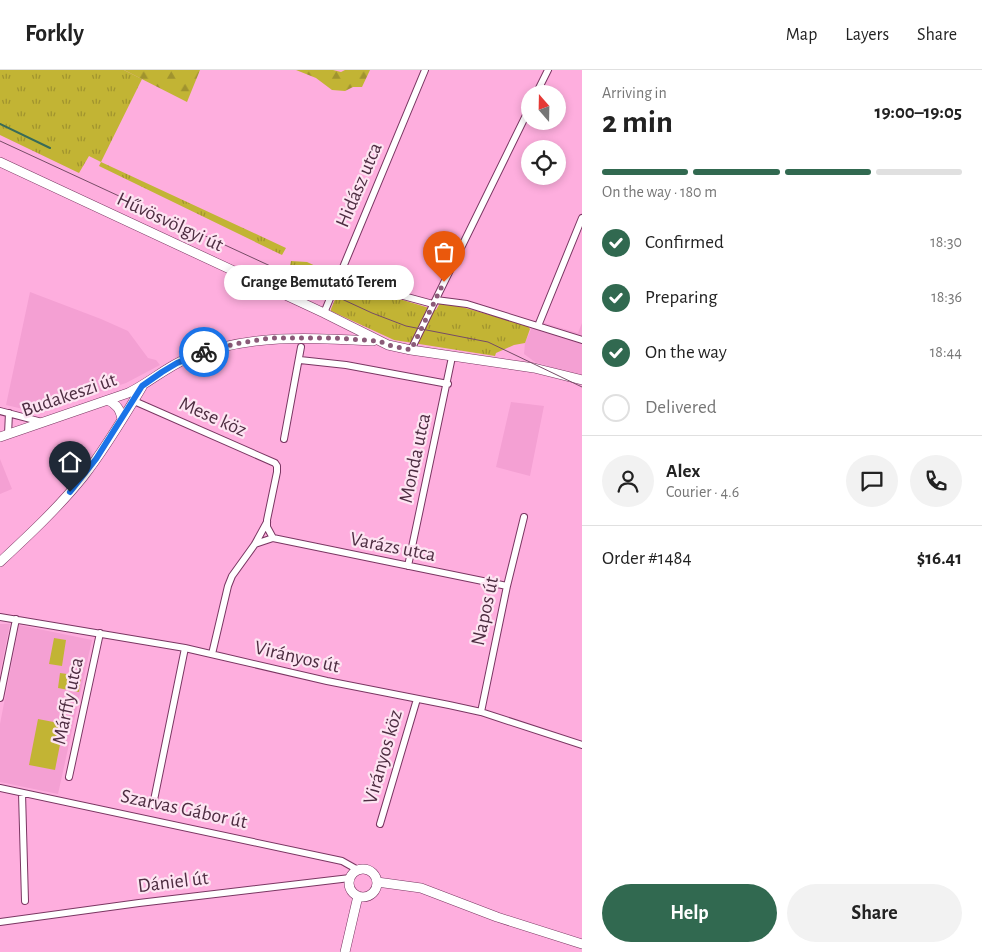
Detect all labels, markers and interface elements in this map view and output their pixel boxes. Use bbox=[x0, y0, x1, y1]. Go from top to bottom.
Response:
text: Forkly bbox=[25, 22, 84, 46]
text: Map bbox=[786, 26, 817, 44]
text: Layers bbox=[845, 26, 889, 44]
text: Share bbox=[917, 26, 957, 44]
north arrow bbox=[521, 85, 566, 130]
map controls bbox=[521, 85, 566, 185]
text: Arriving in bbox=[602, 85, 667, 101]
text: 19:00–19:05 bbox=[875, 103, 962, 122]
text: 2 min bbox=[602, 106, 673, 138]
street label: Hidász utca bbox=[332, 140, 386, 230]
button: locate bbox=[521, 140, 566, 185]
text: On the way · 180 m bbox=[602, 184, 717, 200]
street label: Hűvösvölgyi út bbox=[114, 189, 227, 256]
icon: check bbox=[602, 229, 630, 257]
pin bbox=[423, 231, 465, 282]
text: Confirmed bbox=[645, 233, 724, 252]
text: 18:30 bbox=[930, 234, 962, 250]
icon: bag bbox=[430, 238, 458, 266]
callout: Grange Bemutató Terem bbox=[224, 264, 414, 300]
text: Grange Bemutató Terem bbox=[241, 274, 397, 290]
icon: check bbox=[602, 284, 630, 312]
text: Preparing bbox=[645, 288, 718, 307]
text: 18:36 bbox=[931, 289, 962, 305]
courier bbox=[179, 327, 229, 377]
icon: bike bbox=[190, 338, 218, 366]
icon: check bbox=[602, 339, 630, 367]
text: On the way bbox=[645, 343, 727, 362]
text: 18:44 bbox=[930, 344, 962, 360]
street label: Budakeszi út bbox=[19, 369, 120, 421]
street label: Mese köz bbox=[176, 393, 250, 441]
text: Delivered bbox=[645, 398, 717, 417]
street label: Monda utca bbox=[396, 411, 434, 505]
pin bbox=[49, 441, 91, 492]
icon: home bbox=[56, 448, 84, 476]
button: person bbox=[602, 455, 654, 507]
button: chat bbox=[846, 455, 898, 507]
button: phone bbox=[910, 455, 962, 507]
text: Alex bbox=[666, 462, 700, 481]
text: Courier · 4.6 bbox=[666, 484, 739, 500]
street label: Varázs utca bbox=[349, 529, 437, 565]
text: Order #1484 bbox=[602, 549, 692, 568]
text: $16.41 bbox=[917, 549, 962, 568]
street label: Napos út bbox=[468, 574, 502, 647]
street label: Virányos út bbox=[252, 638, 342, 677]
street label: Márffy utca bbox=[49, 656, 87, 746]
street label: Virányos köz bbox=[360, 708, 406, 806]
street label: Szarvas Gábor út bbox=[119, 786, 250, 832]
street label: Dániel út bbox=[136, 868, 210, 896]
button: Help bbox=[602, 884, 777, 942]
button: Share bbox=[787, 884, 962, 942]

